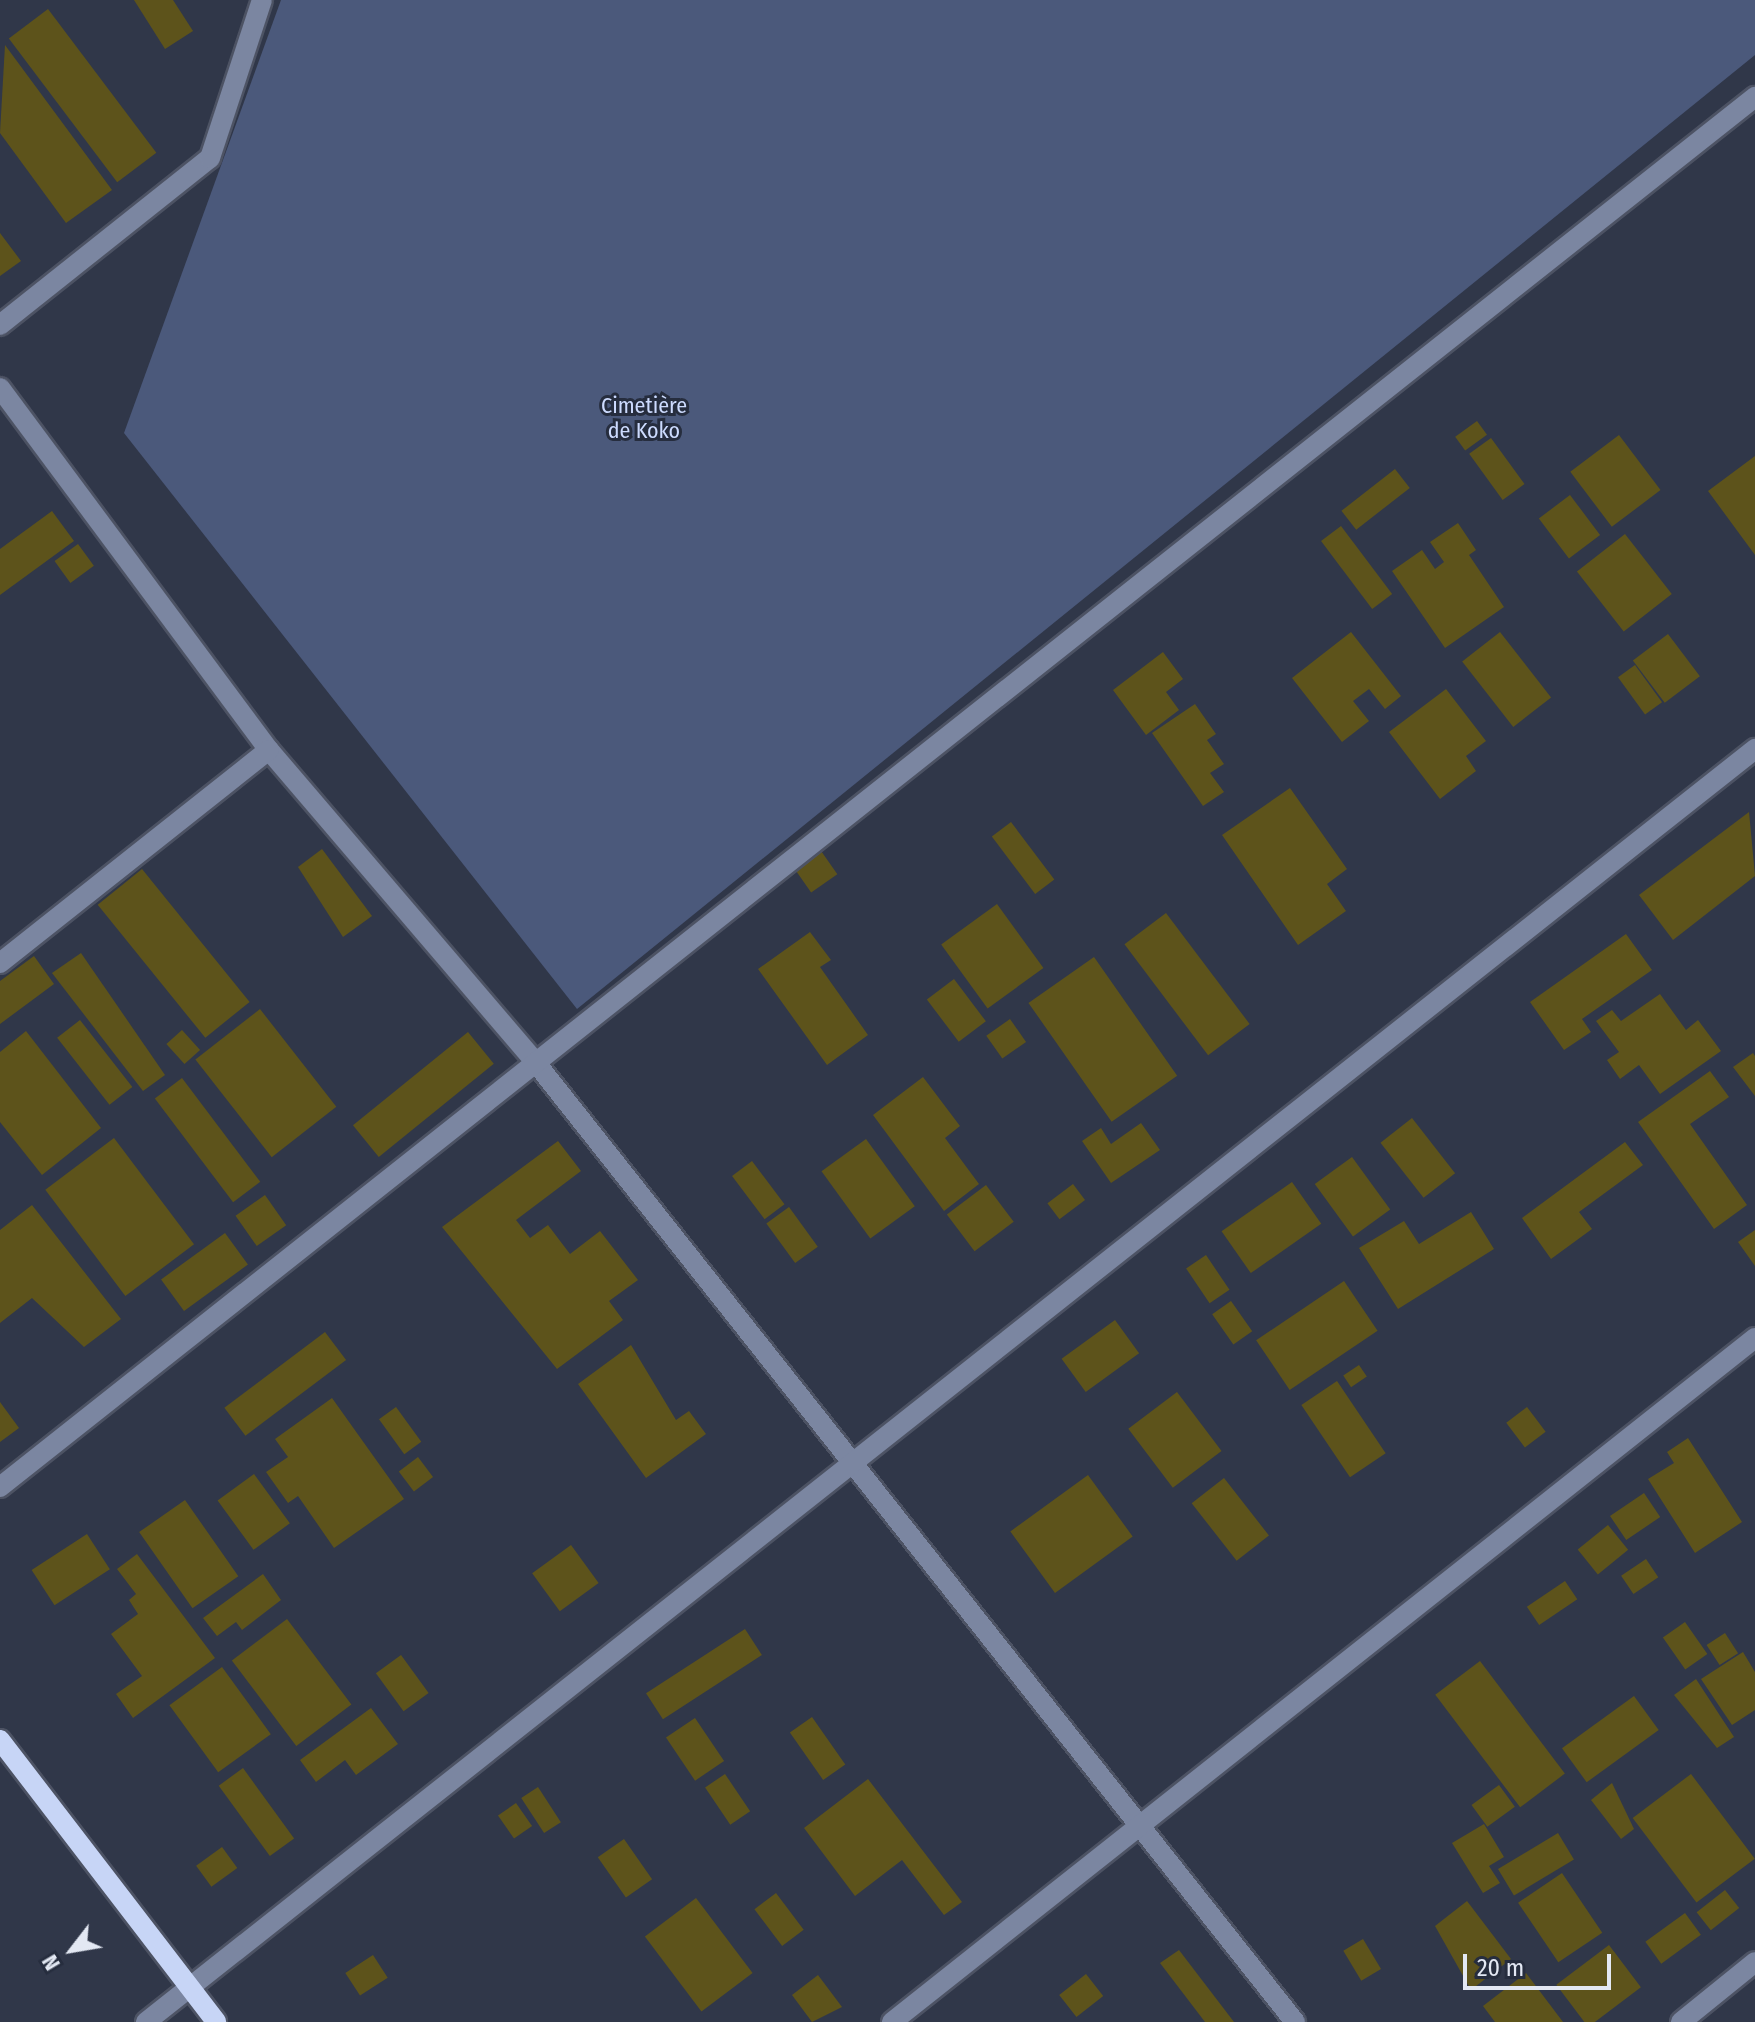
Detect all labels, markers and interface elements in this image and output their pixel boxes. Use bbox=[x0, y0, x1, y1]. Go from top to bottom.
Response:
park label: Cimetière de Koko bbox=[601, 392, 687, 444]
north arrow bbox=[32, 1910, 112, 1990]
scale bar bbox=[1467, 1938, 1615, 1988]
text: N bbox=[36, 1950, 66, 1975]
text: 20 m bbox=[1477, 1954, 1524, 1982]

